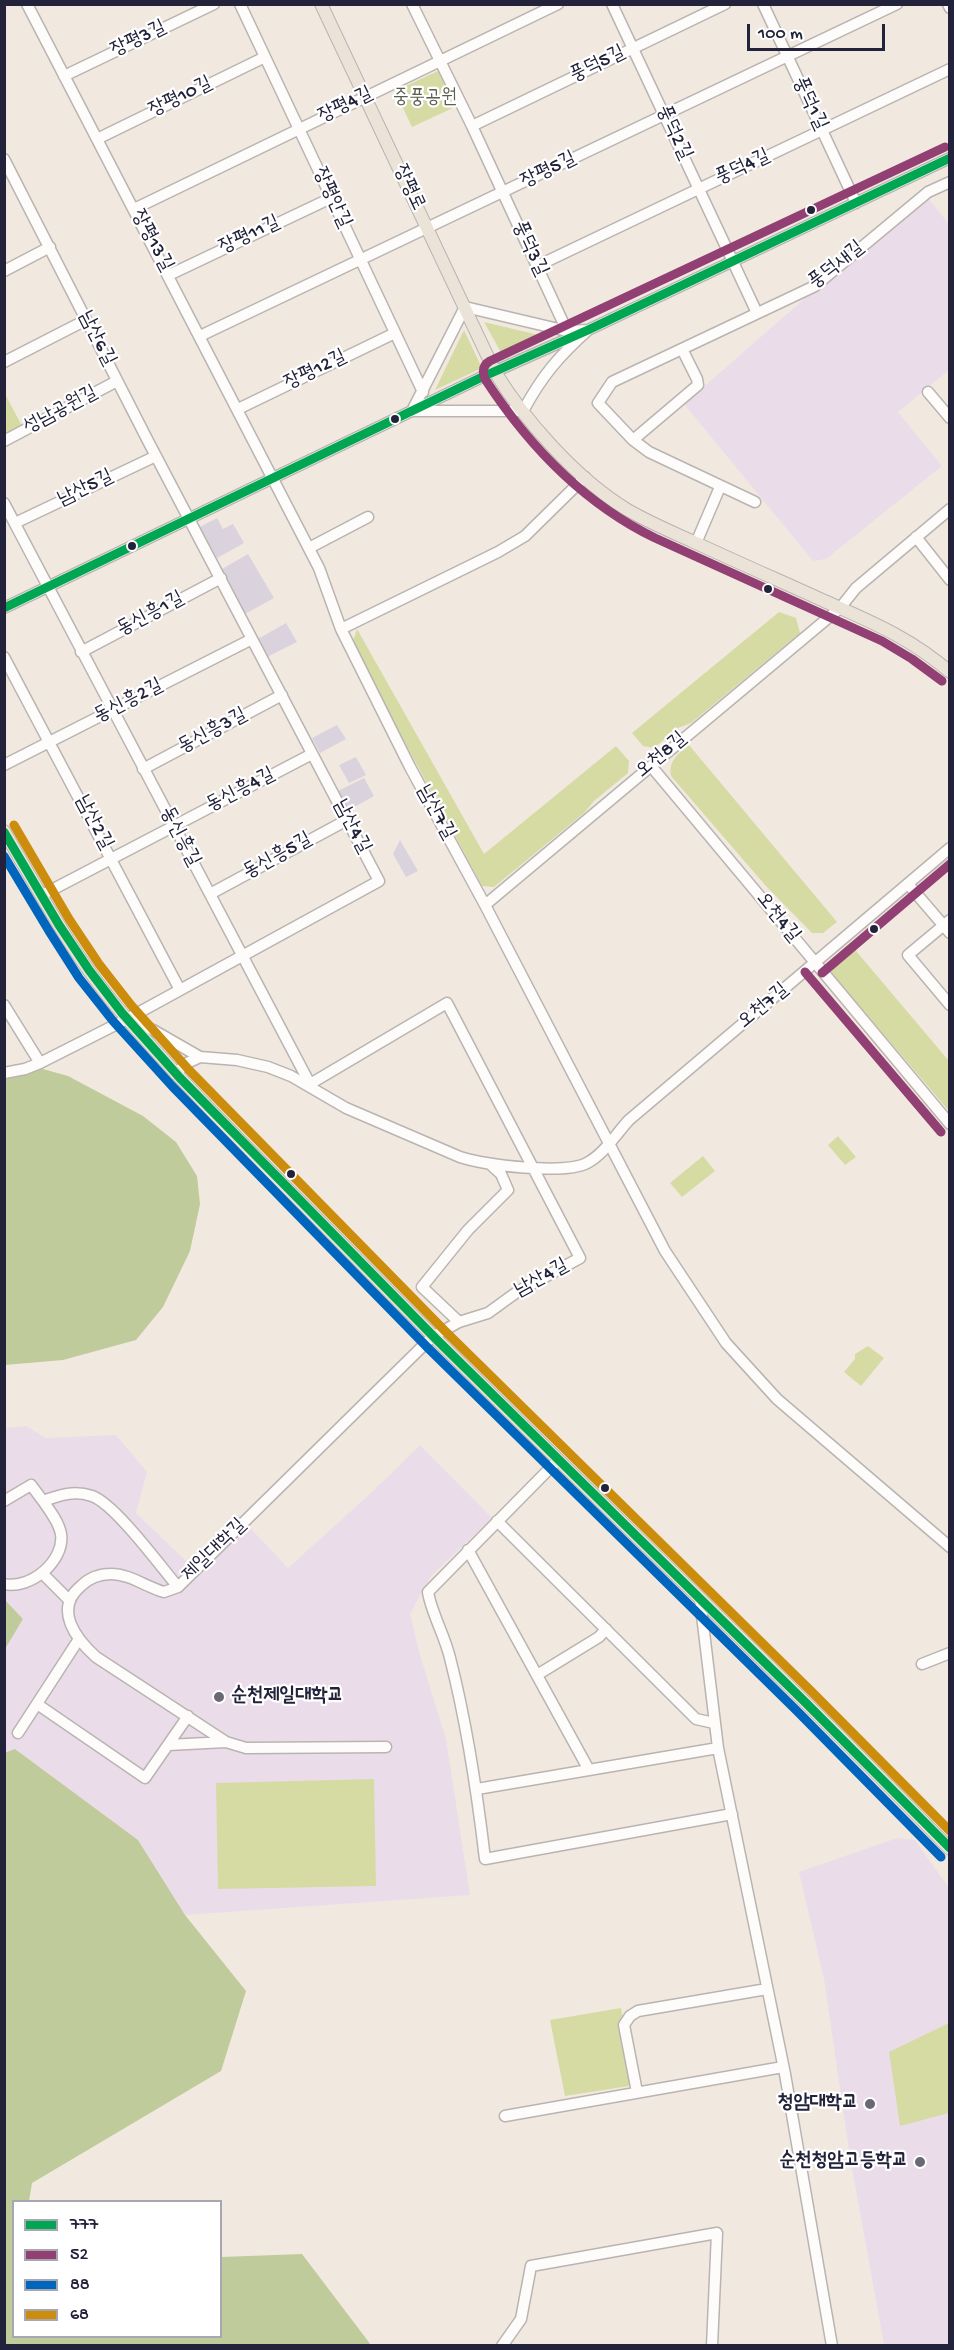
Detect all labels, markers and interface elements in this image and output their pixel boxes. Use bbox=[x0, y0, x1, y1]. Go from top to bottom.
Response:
scale bar bbox=[750, 12, 888, 50]
street label: 장평3길 bbox=[107, 16, 171, 64]
text: 100 m bbox=[758, 24, 803, 45]
street label: 풍덕5길 bbox=[566, 41, 630, 89]
street label: 장평10길 bbox=[145, 72, 217, 124]
street label: 풍덕1길 bbox=[786, 73, 832, 135]
street label: 장평4길 bbox=[315, 83, 377, 129]
park label: 중풍공원 bbox=[393, 87, 457, 111]
street label: 풍덕2길 bbox=[650, 102, 696, 164]
street label: 풍덕4길 bbox=[712, 145, 774, 191]
street label: 장평5길 bbox=[517, 147, 581, 195]
street label: 장평로 bbox=[387, 161, 429, 215]
street label: 장평안길 bbox=[307, 164, 355, 232]
unlabelled marker bbox=[805, 204, 817, 216]
street label: 장평13길 bbox=[125, 206, 177, 276]
street label: 장평11길 bbox=[216, 212, 284, 260]
street label: 풍덕3길 bbox=[506, 217, 552, 281]
street label: 풍덕새길 bbox=[804, 237, 870, 295]
street label: 남산6길 bbox=[72, 308, 120, 370]
street label: 장평12길 bbox=[281, 346, 351, 396]
street label: 성남공원길 bbox=[20, 382, 102, 440]
unlabelled marker bbox=[389, 413, 401, 425]
street label: 남산5길 bbox=[54, 465, 118, 513]
unlabelled marker bbox=[126, 540, 138, 552]
unlabelled marker bbox=[762, 583, 774, 595]
street label: 동신흥1길 bbox=[113, 587, 189, 643]
street label: 동신흥2길 bbox=[91, 674, 167, 730]
street label: 동신흥3길 bbox=[174, 704, 252, 760]
street label: 오천8길 bbox=[632, 728, 692, 784]
street label: 동신흥4길 bbox=[203, 764, 279, 818]
street label: 남산7길 bbox=[410, 782, 460, 844]
street label: 남산2길 bbox=[69, 792, 117, 854]
street label: 남산4길 bbox=[327, 796, 375, 858]
street label: 동신흥길 bbox=[153, 803, 205, 871]
street label: 동신흥5길 bbox=[239, 828, 317, 886]
street label: 오천4길 bbox=[750, 888, 804, 948]
unlabelled marker bbox=[868, 923, 880, 935]
street label: 오천7길 bbox=[734, 979, 794, 1035]
unlabelled marker bbox=[285, 1168, 297, 1180]
street label: 남산4길 bbox=[511, 1255, 573, 1303]
unlabelled marker bbox=[599, 1482, 611, 1494]
street label: 제일대학길 bbox=[178, 1514, 252, 1588]
place label: 순천제일대학교 bbox=[231, 1685, 344, 1709]
marker: 순천제일대학교 bbox=[212, 1690, 226, 1704]
place label: 청암대학교 bbox=[778, 2092, 858, 2116]
marker: 청암대학교 bbox=[863, 2097, 877, 2111]
place label: 순천청암고등학교 bbox=[779, 2150, 908, 2174]
marker: 순천청암고등학교 bbox=[913, 2155, 927, 2169]
legend bbox=[12, 2200, 222, 2338]
text: 777 bbox=[70, 2215, 98, 2236]
text: 52 bbox=[70, 2245, 88, 2266]
text: 88 bbox=[70, 2275, 90, 2296]
text: 68 bbox=[70, 2305, 89, 2326]

